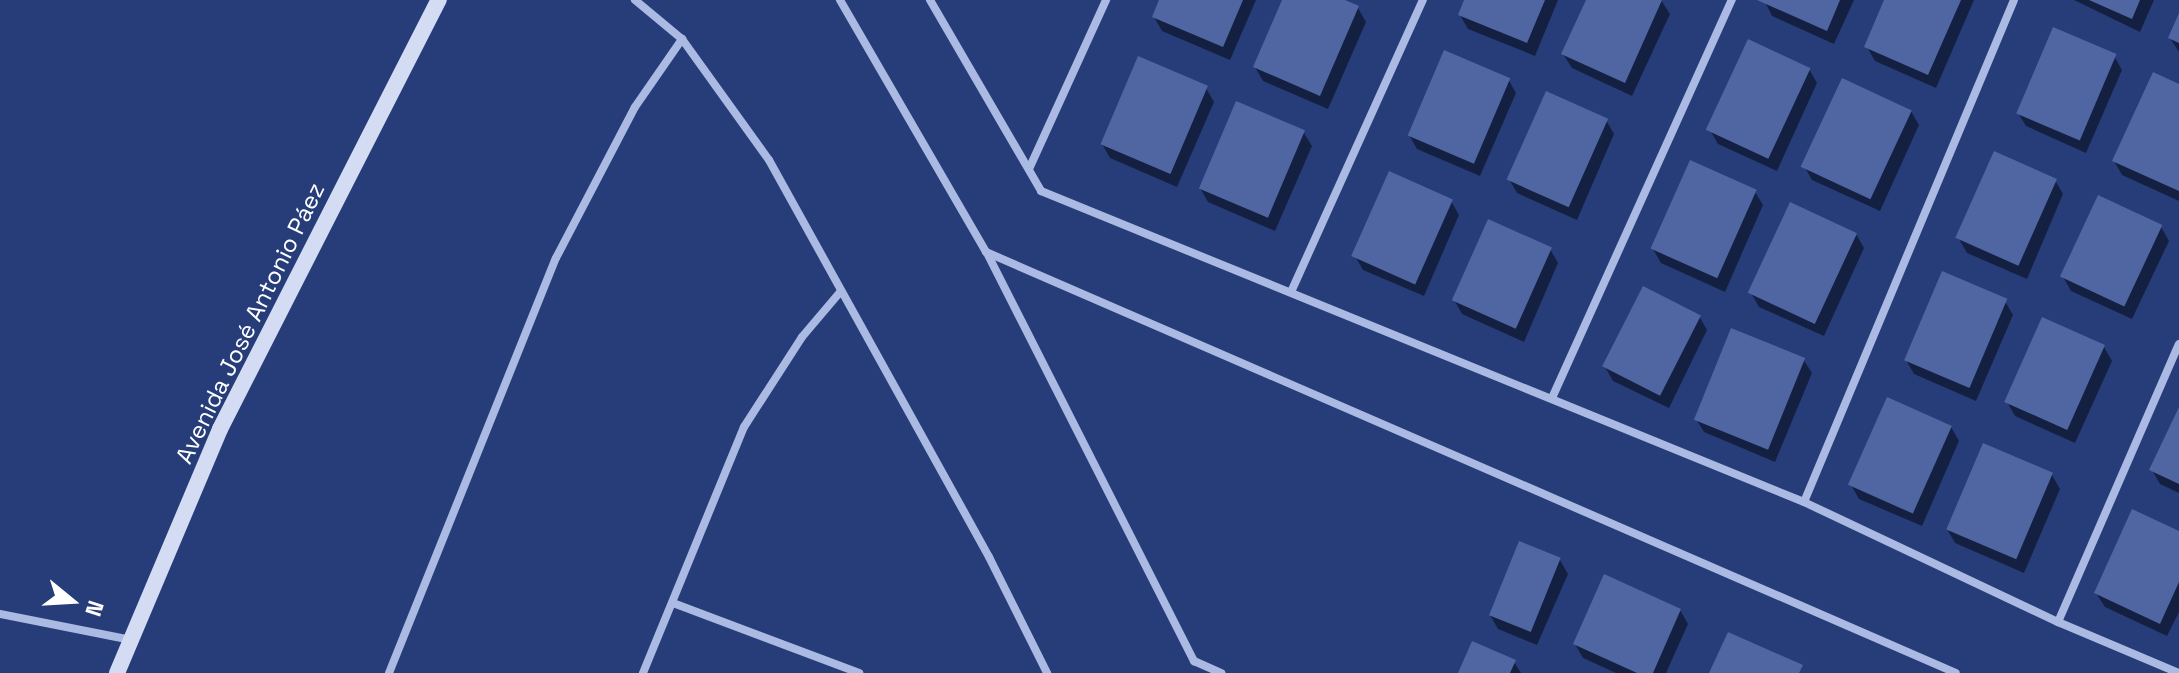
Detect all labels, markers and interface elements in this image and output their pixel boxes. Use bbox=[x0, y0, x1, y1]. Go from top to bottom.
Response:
street label: Avenida José Antonio Páez bbox=[169, 178, 331, 468]
north arrow bbox=[32, 561, 112, 641]
text: N bbox=[79, 597, 110, 620]

